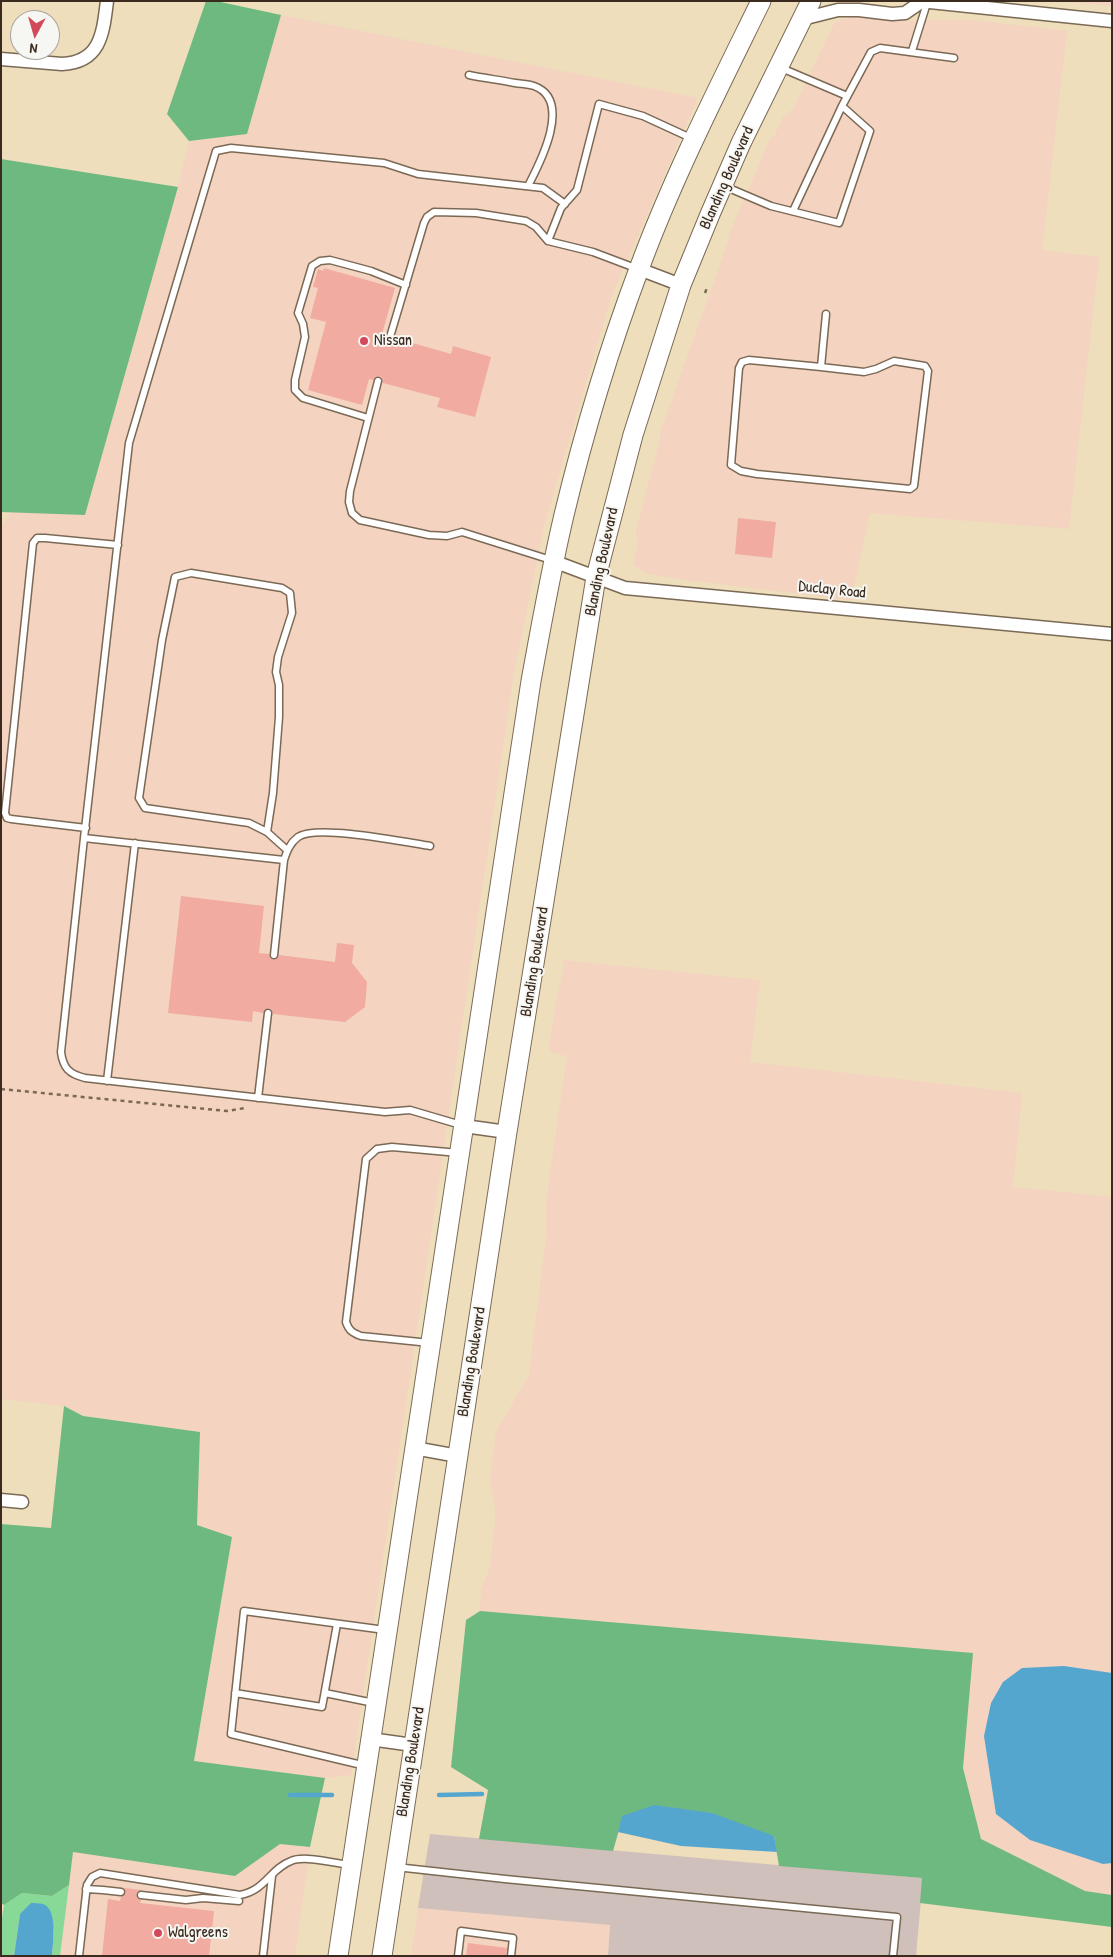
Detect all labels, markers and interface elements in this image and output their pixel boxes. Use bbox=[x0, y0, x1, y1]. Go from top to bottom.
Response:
north arrow bbox=[10, 10, 60, 60]
text: N bbox=[29, 40, 38, 59]
street label: Blanding Boulevard bbox=[696, 124, 758, 232]
place label: Nissan bbox=[374, 331, 412, 351]
marker: Nissan bbox=[358, 335, 370, 347]
street label: Blanding Boulevard bbox=[581, 506, 623, 618]
street label: Duclay Road bbox=[797, 577, 867, 603]
street label: Blanding Boulevard bbox=[517, 906, 553, 1018]
street label: Blanding Boulevard bbox=[454, 1306, 490, 1418]
street label: Blanding Boulevard bbox=[393, 1706, 429, 1818]
place label: Walgreens bbox=[168, 1923, 228, 1943]
marker: Walgreens bbox=[152, 1927, 164, 1939]

